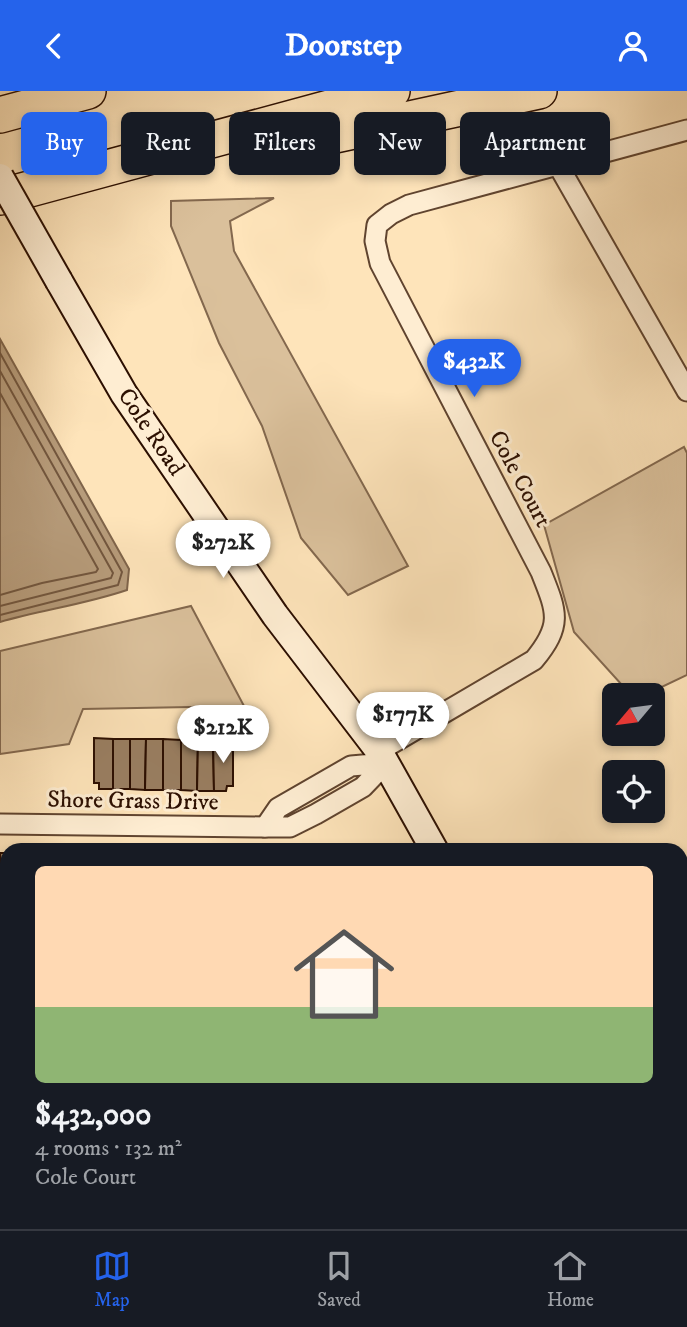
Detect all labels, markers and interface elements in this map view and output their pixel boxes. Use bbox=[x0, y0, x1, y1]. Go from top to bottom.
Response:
text: Doorstep bbox=[285, 26, 402, 66]
icon: back bbox=[35, 27, 73, 65]
icon: person bbox=[614, 27, 652, 65]
chip: Buy bbox=[21, 112, 107, 175]
chip: Rent bbox=[121, 112, 215, 175]
chip: Filters bbox=[229, 112, 340, 175]
chip: New bbox=[354, 112, 446, 175]
chip: Apartment bbox=[460, 112, 610, 175]
pin: $432K bbox=[425, 339, 523, 399]
text: $432K bbox=[443, 347, 505, 376]
street label: Cole Road bbox=[111, 382, 191, 482]
street label: Cole Court bbox=[482, 425, 558, 533]
pin: $272K bbox=[174, 521, 272, 580]
text: $272K bbox=[192, 528, 254, 557]
north arrow bbox=[602, 683, 665, 745]
map controls bbox=[602, 683, 665, 823]
pin: $177K bbox=[354, 693, 452, 752]
text: $177K bbox=[372, 700, 434, 729]
pin: $212K bbox=[174, 705, 272, 765]
text: $212K bbox=[193, 713, 253, 742]
button: locate bbox=[602, 760, 665, 823]
street label: Shore Grass Drive bbox=[47, 785, 219, 817]
icon: home bbox=[281, 911, 407, 1037]
text: $432,000 bbox=[35, 1097, 151, 1134]
text: 4 rooms · 132 m² bbox=[35, 1134, 182, 1163]
text: Cole Court bbox=[35, 1163, 136, 1192]
tab: Map bbox=[93, 1247, 131, 1312]
tab: Saved bbox=[317, 1247, 361, 1312]
tab: Home bbox=[547, 1247, 594, 1312]

